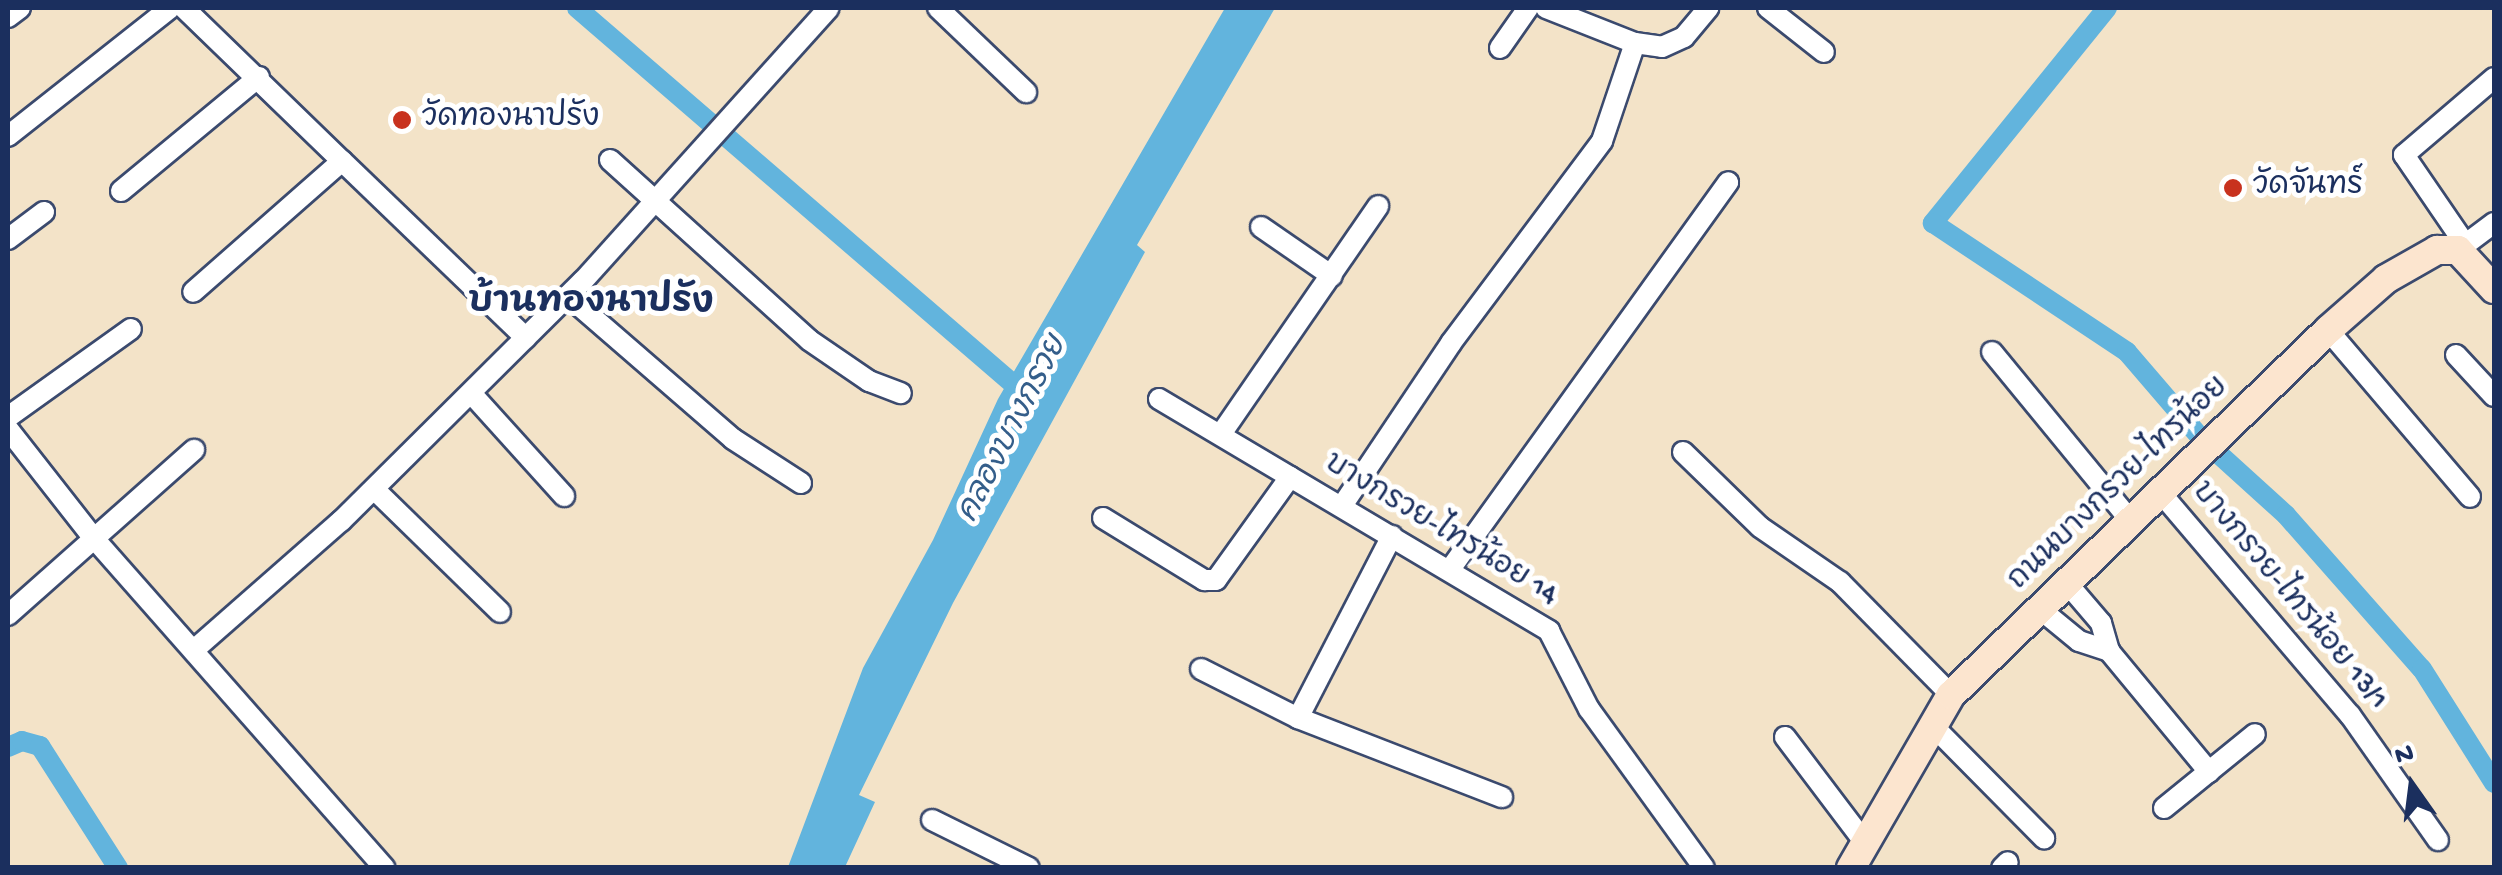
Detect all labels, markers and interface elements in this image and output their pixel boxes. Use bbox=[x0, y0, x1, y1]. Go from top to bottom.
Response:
place label: วัดทองนาปรัง bbox=[422, 102, 599, 138]
marker: วัดทองนาปรัง bbox=[391, 109, 413, 131]
place label: วัดจันทร์ bbox=[2253, 170, 2363, 206]
marker: วัดจันทร์ bbox=[2222, 177, 2244, 199]
district label: บ้านทองนาปรัง bbox=[468, 284, 714, 326]
water label: คลองบางกรวย bbox=[951, 331, 1077, 529]
street label: ถนนบางกรวย-ไทรน้อย bbox=[2002, 371, 2238, 599]
street label: บางกรวย-ไทรน้อย 14 bbox=[1317, 447, 1563, 615]
street label: บางกรวย-ไทรน้อย 13/1 bbox=[2182, 476, 2394, 718]
north arrow bbox=[2362, 735, 2462, 835]
text: N bbox=[2392, 737, 2417, 774]

